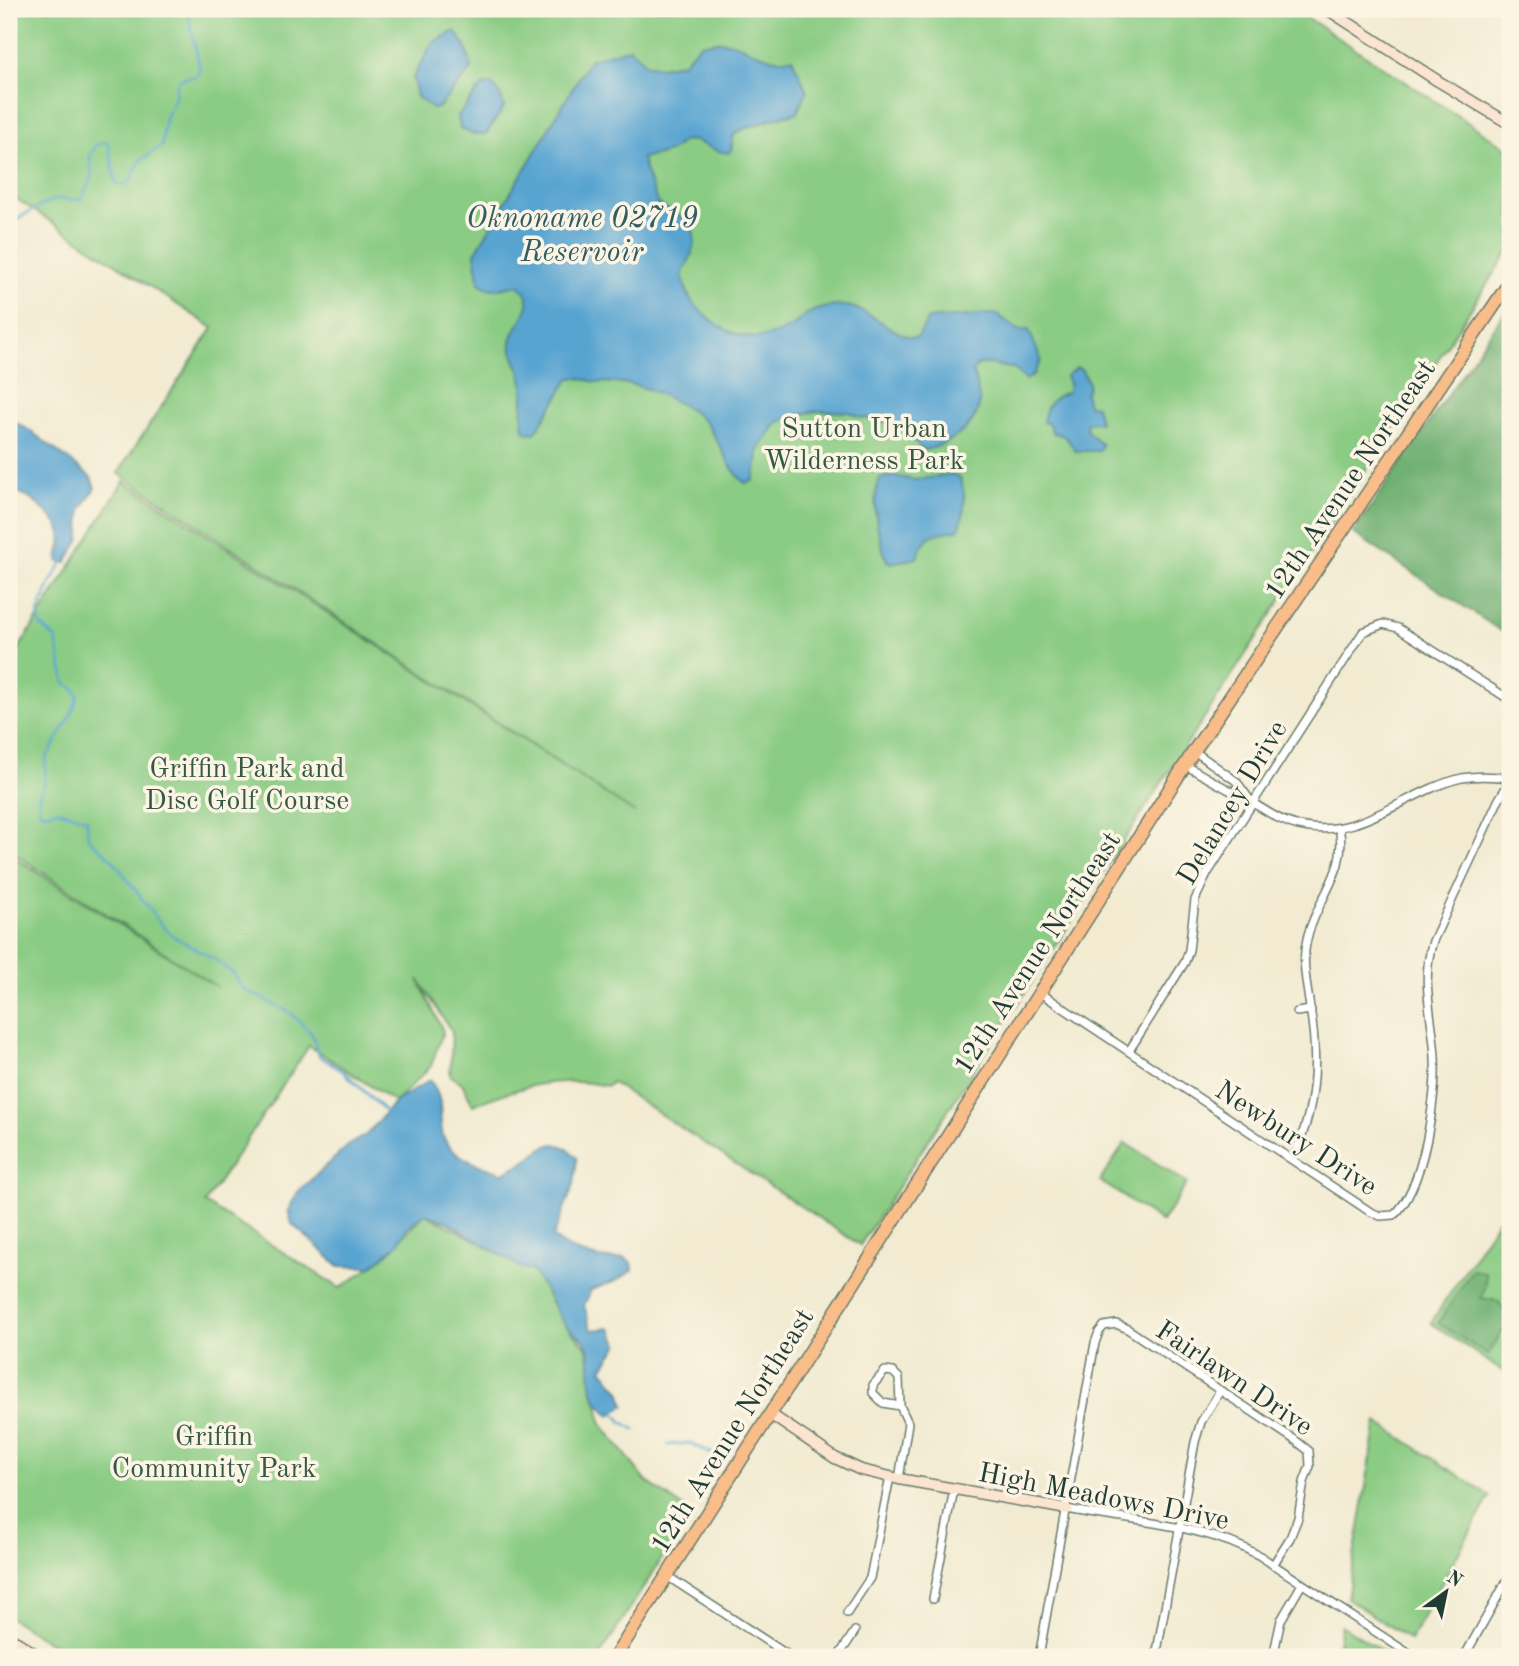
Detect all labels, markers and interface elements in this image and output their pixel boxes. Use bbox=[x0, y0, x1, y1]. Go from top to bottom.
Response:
water label: Oknoname 02719 Reservoir bbox=[466, 204, 698, 268]
street label: 12th Avenue Northeast bbox=[1261, 356, 1442, 606]
park label: Sutton Urban Wilderness Park bbox=[764, 416, 964, 476]
street label: Delancey Drive bbox=[1174, 717, 1294, 891]
park label: Griffin Park and Disc Golf Course bbox=[145, 756, 349, 816]
street label: 12th Avenue Northeast bbox=[950, 827, 1127, 1080]
street label: Newbury Drive bbox=[1209, 1077, 1381, 1202]
street label: 12th Avenue Northeast bbox=[647, 1304, 820, 1559]
street label: Fairlawn Drive bbox=[1150, 1317, 1317, 1442]
park label: Griffin Community Park bbox=[112, 1424, 316, 1484]
street label: High Meadows Drive bbox=[976, 1460, 1231, 1536]
north arrow bbox=[1410, 1558, 1480, 1628]
text: N bbox=[1443, 1568, 1466, 1592]

